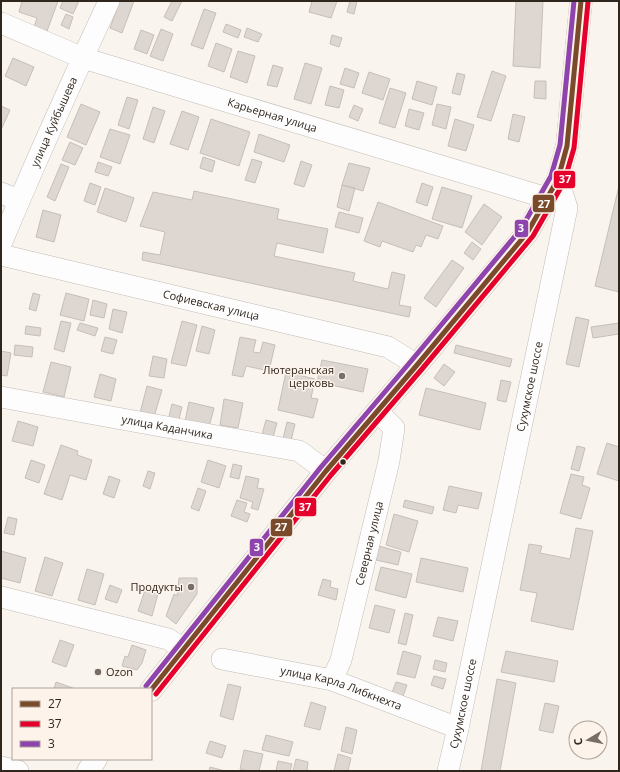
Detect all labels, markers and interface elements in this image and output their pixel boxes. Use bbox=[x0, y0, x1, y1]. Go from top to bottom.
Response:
street label: улица Куйбышева bbox=[27, 74, 80, 169]
street label: Карьерная улица bbox=[226, 94, 319, 135]
line badge: 37 bbox=[553, 170, 576, 189]
text: 37 bbox=[559, 171, 571, 186]
line badge: 27 bbox=[532, 194, 555, 213]
text: 27 bbox=[538, 196, 550, 211]
line badge: 3 bbox=[514, 219, 529, 238]
text: 3 bbox=[518, 220, 524, 235]
street label: Софиевская улица bbox=[161, 286, 261, 323]
street label: Сухумское шоссе bbox=[512, 340, 546, 433]
place label: Лютеранская церковь bbox=[263, 362, 334, 390]
marker: Лютеранская церковь bbox=[337, 371, 347, 381]
street label: улица Каданчика bbox=[121, 411, 214, 442]
unlabelled marker bbox=[338, 457, 348, 467]
line badge: 37 bbox=[294, 497, 317, 517]
text: 37 bbox=[299, 499, 311, 514]
street label: Северная улица bbox=[351, 499, 386, 587]
line badge: 27 bbox=[270, 518, 293, 537]
text: 27 bbox=[275, 519, 287, 534]
line badge: 3 bbox=[249, 538, 264, 557]
text: 3 bbox=[254, 539, 260, 554]
place label: Продукты bbox=[131, 579, 183, 594]
marker: Продукты bbox=[186, 582, 196, 592]
street label: Сухумское шоссе bbox=[445, 657, 479, 750]
street label: улица Карла Либкнехта bbox=[279, 662, 404, 713]
place label: Ozon bbox=[106, 664, 133, 679]
marker: Ozon bbox=[93, 667, 103, 677]
legend bbox=[12, 688, 152, 760]
text: 27 bbox=[48, 695, 62, 712]
text: 37 bbox=[48, 715, 62, 732]
north arrow bbox=[568, 720, 608, 760]
text: 3 bbox=[48, 735, 55, 752]
text: С bbox=[570, 737, 586, 747]

